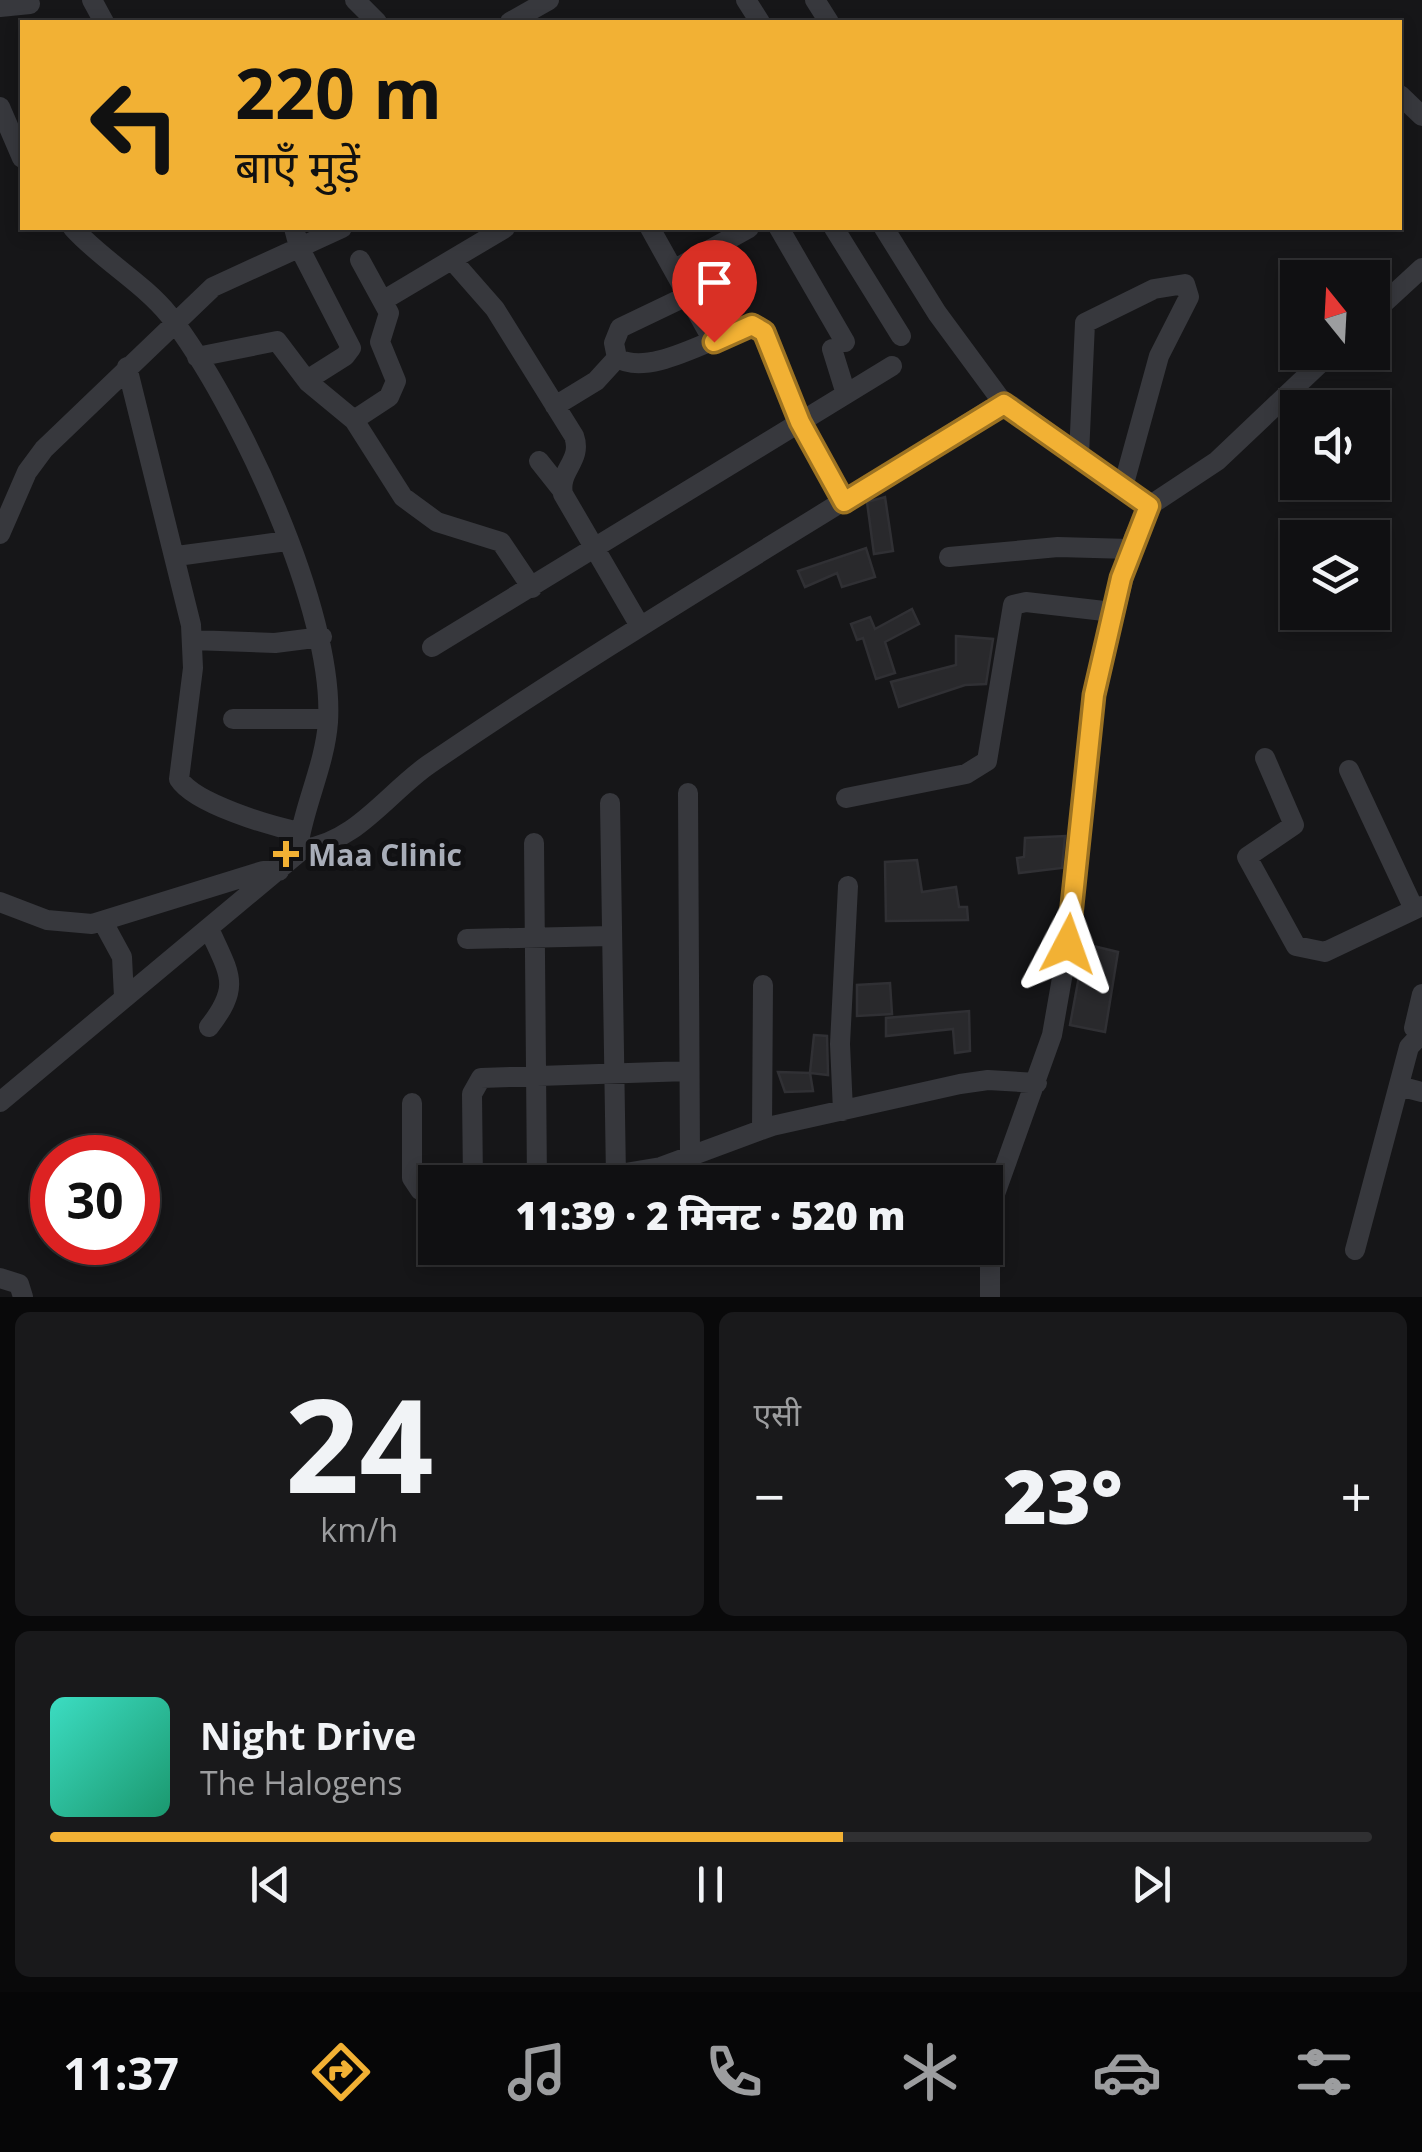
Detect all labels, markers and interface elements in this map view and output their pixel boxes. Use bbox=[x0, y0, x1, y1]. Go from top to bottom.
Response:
text: 220 m bbox=[235, 44, 442, 140]
icon: left bbox=[70, 60, 200, 190]
text: बाएँ मुड़ें bbox=[235, 135, 360, 196]
pin bbox=[672, 240, 757, 343]
icon: arrive bbox=[687, 255, 742, 310]
north arrow bbox=[1280, 260, 1390, 370]
map controls bbox=[1280, 260, 1390, 630]
button: sound bbox=[1280, 390, 1390, 500]
button: layers bbox=[1280, 520, 1390, 630]
place label: Maa Clinic bbox=[308, 834, 462, 875]
marker: Maa Clinic bbox=[273, 841, 299, 867]
position arrow bbox=[1016, 892, 1120, 996]
speed limit sign: 30 bbox=[30, 1135, 160, 1265]
text: 11:39 · 2 मिनट · 520 m bbox=[515, 1189, 906, 1241]
text: 24 bbox=[285, 1354, 434, 1531]
text: एसी bbox=[754, 1392, 801, 1435]
text: 23° bbox=[1003, 1444, 1123, 1546]
text: − bbox=[754, 1458, 785, 1533]
text: + bbox=[1341, 1458, 1372, 1533]
text: km/h bbox=[320, 1508, 398, 1551]
text: Night Drive bbox=[200, 1709, 416, 1761]
text: The Halogens bbox=[200, 1761, 402, 1804]
icon: previous bbox=[243, 1857, 298, 1912]
icon: pause bbox=[683, 1857, 738, 1912]
icon: next bbox=[1124, 1857, 1179, 1912]
icon: directions bbox=[306, 2037, 376, 2107]
icon: music bbox=[502, 2037, 572, 2107]
icon: phone bbox=[699, 2037, 769, 2107]
icon: climate bbox=[895, 2037, 965, 2107]
icon: car bbox=[1092, 2037, 1162, 2107]
icon: filters bbox=[1289, 2037, 1359, 2107]
text: 11:37 bbox=[63, 2042, 179, 2103]

